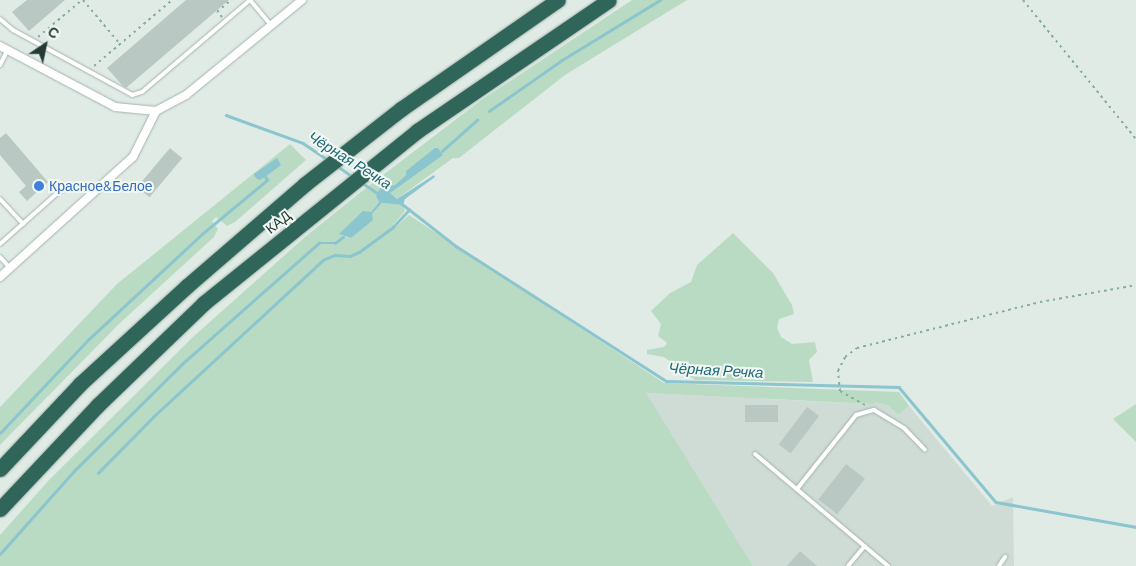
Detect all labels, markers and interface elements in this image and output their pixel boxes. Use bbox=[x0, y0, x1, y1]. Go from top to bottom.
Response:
north arrow bbox=[20, 20, 70, 70]
text: С bbox=[45, 22, 63, 42]
water label: Чёрная Речка bbox=[305, 127, 395, 193]
place label: Красное&Белое bbox=[49, 178, 153, 194]
marker: Красное&Белое bbox=[33, 180, 45, 192]
street label: КАД bbox=[262, 207, 294, 237]
water label: Чёрная Речка bbox=[668, 359, 764, 381]

